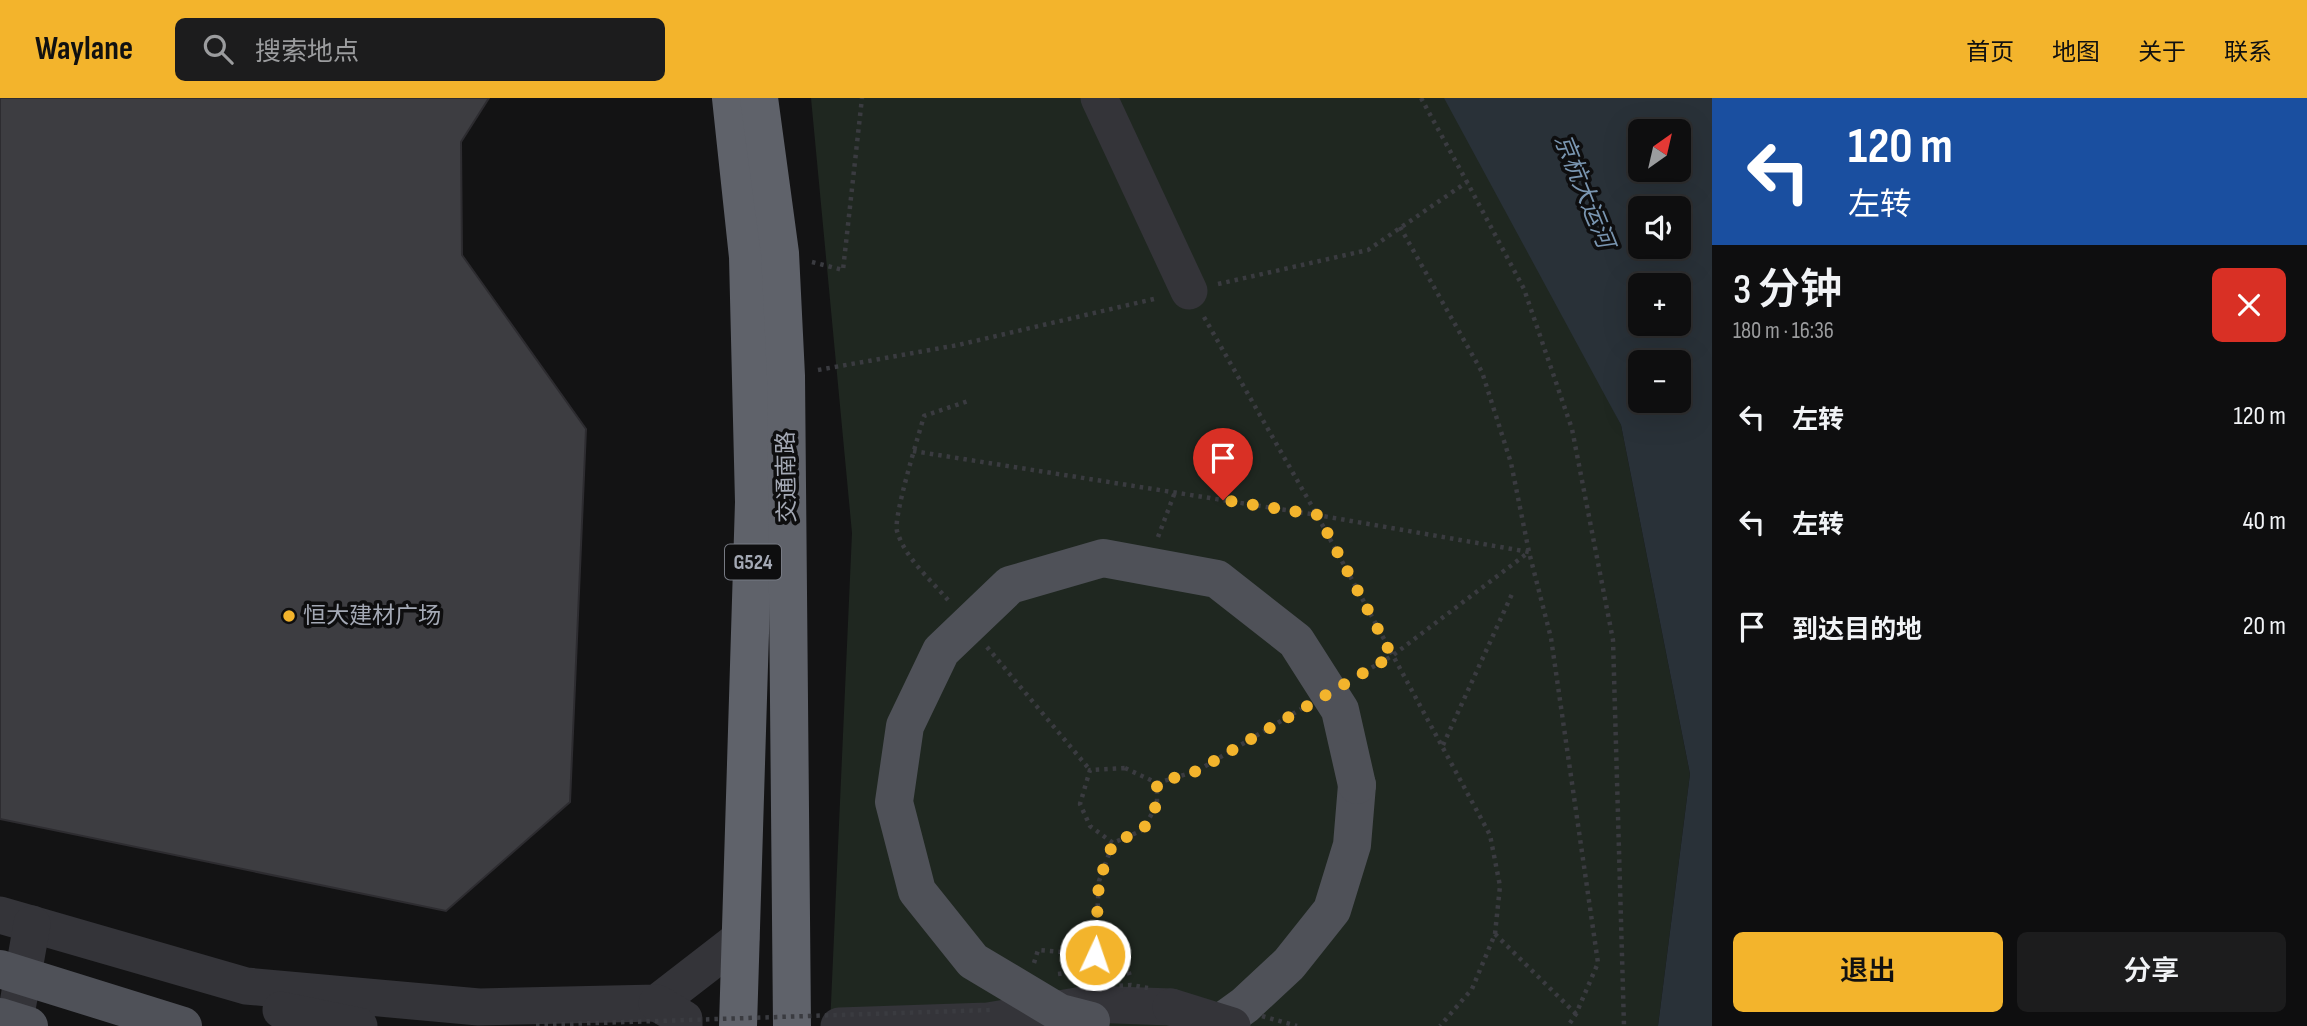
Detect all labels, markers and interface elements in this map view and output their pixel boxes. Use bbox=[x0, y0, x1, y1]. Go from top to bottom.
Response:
search box bbox=[175, 18, 665, 81]
text: Waylane bbox=[35, 29, 133, 69]
icon: search bbox=[199, 30, 237, 68]
text: 搜索地点 bbox=[255, 37, 359, 68]
text: 首页 bbox=[1966, 38, 2014, 67]
text: 地图 bbox=[2052, 38, 2100, 67]
text: 关于 bbox=[2138, 38, 2186, 67]
text: 联系 bbox=[2224, 38, 2272, 67]
text: 120 m bbox=[1848, 118, 1953, 177]
north arrow bbox=[1628, 119, 1690, 182]
map controls bbox=[1628, 119, 1691, 413]
icon: left bbox=[1733, 126, 1824, 217]
water label: 京杭大运河 bbox=[1548, 130, 1621, 256]
text: 左转 bbox=[1848, 186, 1912, 225]
button: sound bbox=[1628, 196, 1691, 259]
text: 3 分钟 bbox=[1733, 265, 1842, 316]
button: close bbox=[2212, 268, 2286, 342]
button: + bbox=[1628, 273, 1691, 336]
text: 180 m · 16:36 bbox=[1733, 317, 1834, 345]
button: − bbox=[1628, 350, 1691, 413]
icon: left bbox=[1733, 398, 1771, 436]
text: 120 m bbox=[2233, 401, 2286, 432]
text: 左转 bbox=[1792, 405, 1844, 436]
pin bbox=[1193, 428, 1253, 500]
street label: 交通南路 bbox=[772, 431, 802, 523]
icon: arrive bbox=[1204, 439, 1242, 477]
icon: left bbox=[1733, 503, 1771, 541]
text: 40 m bbox=[2243, 506, 2286, 537]
text: 左转 bbox=[1792, 510, 1844, 541]
road number: G524 bbox=[725, 545, 781, 580]
place label: 恒大建材广场 bbox=[303, 602, 441, 630]
marker: 恒大建材广场 bbox=[281, 608, 297, 624]
icon: arrive bbox=[1733, 608, 1771, 646]
text: 20 m bbox=[2243, 611, 2286, 642]
text: 到达目的地 bbox=[1792, 615, 1922, 646]
position arrow bbox=[1058, 918, 1132, 992]
button: 退出 bbox=[1733, 932, 2003, 1012]
button: 分享 bbox=[2017, 932, 2286, 1012]

